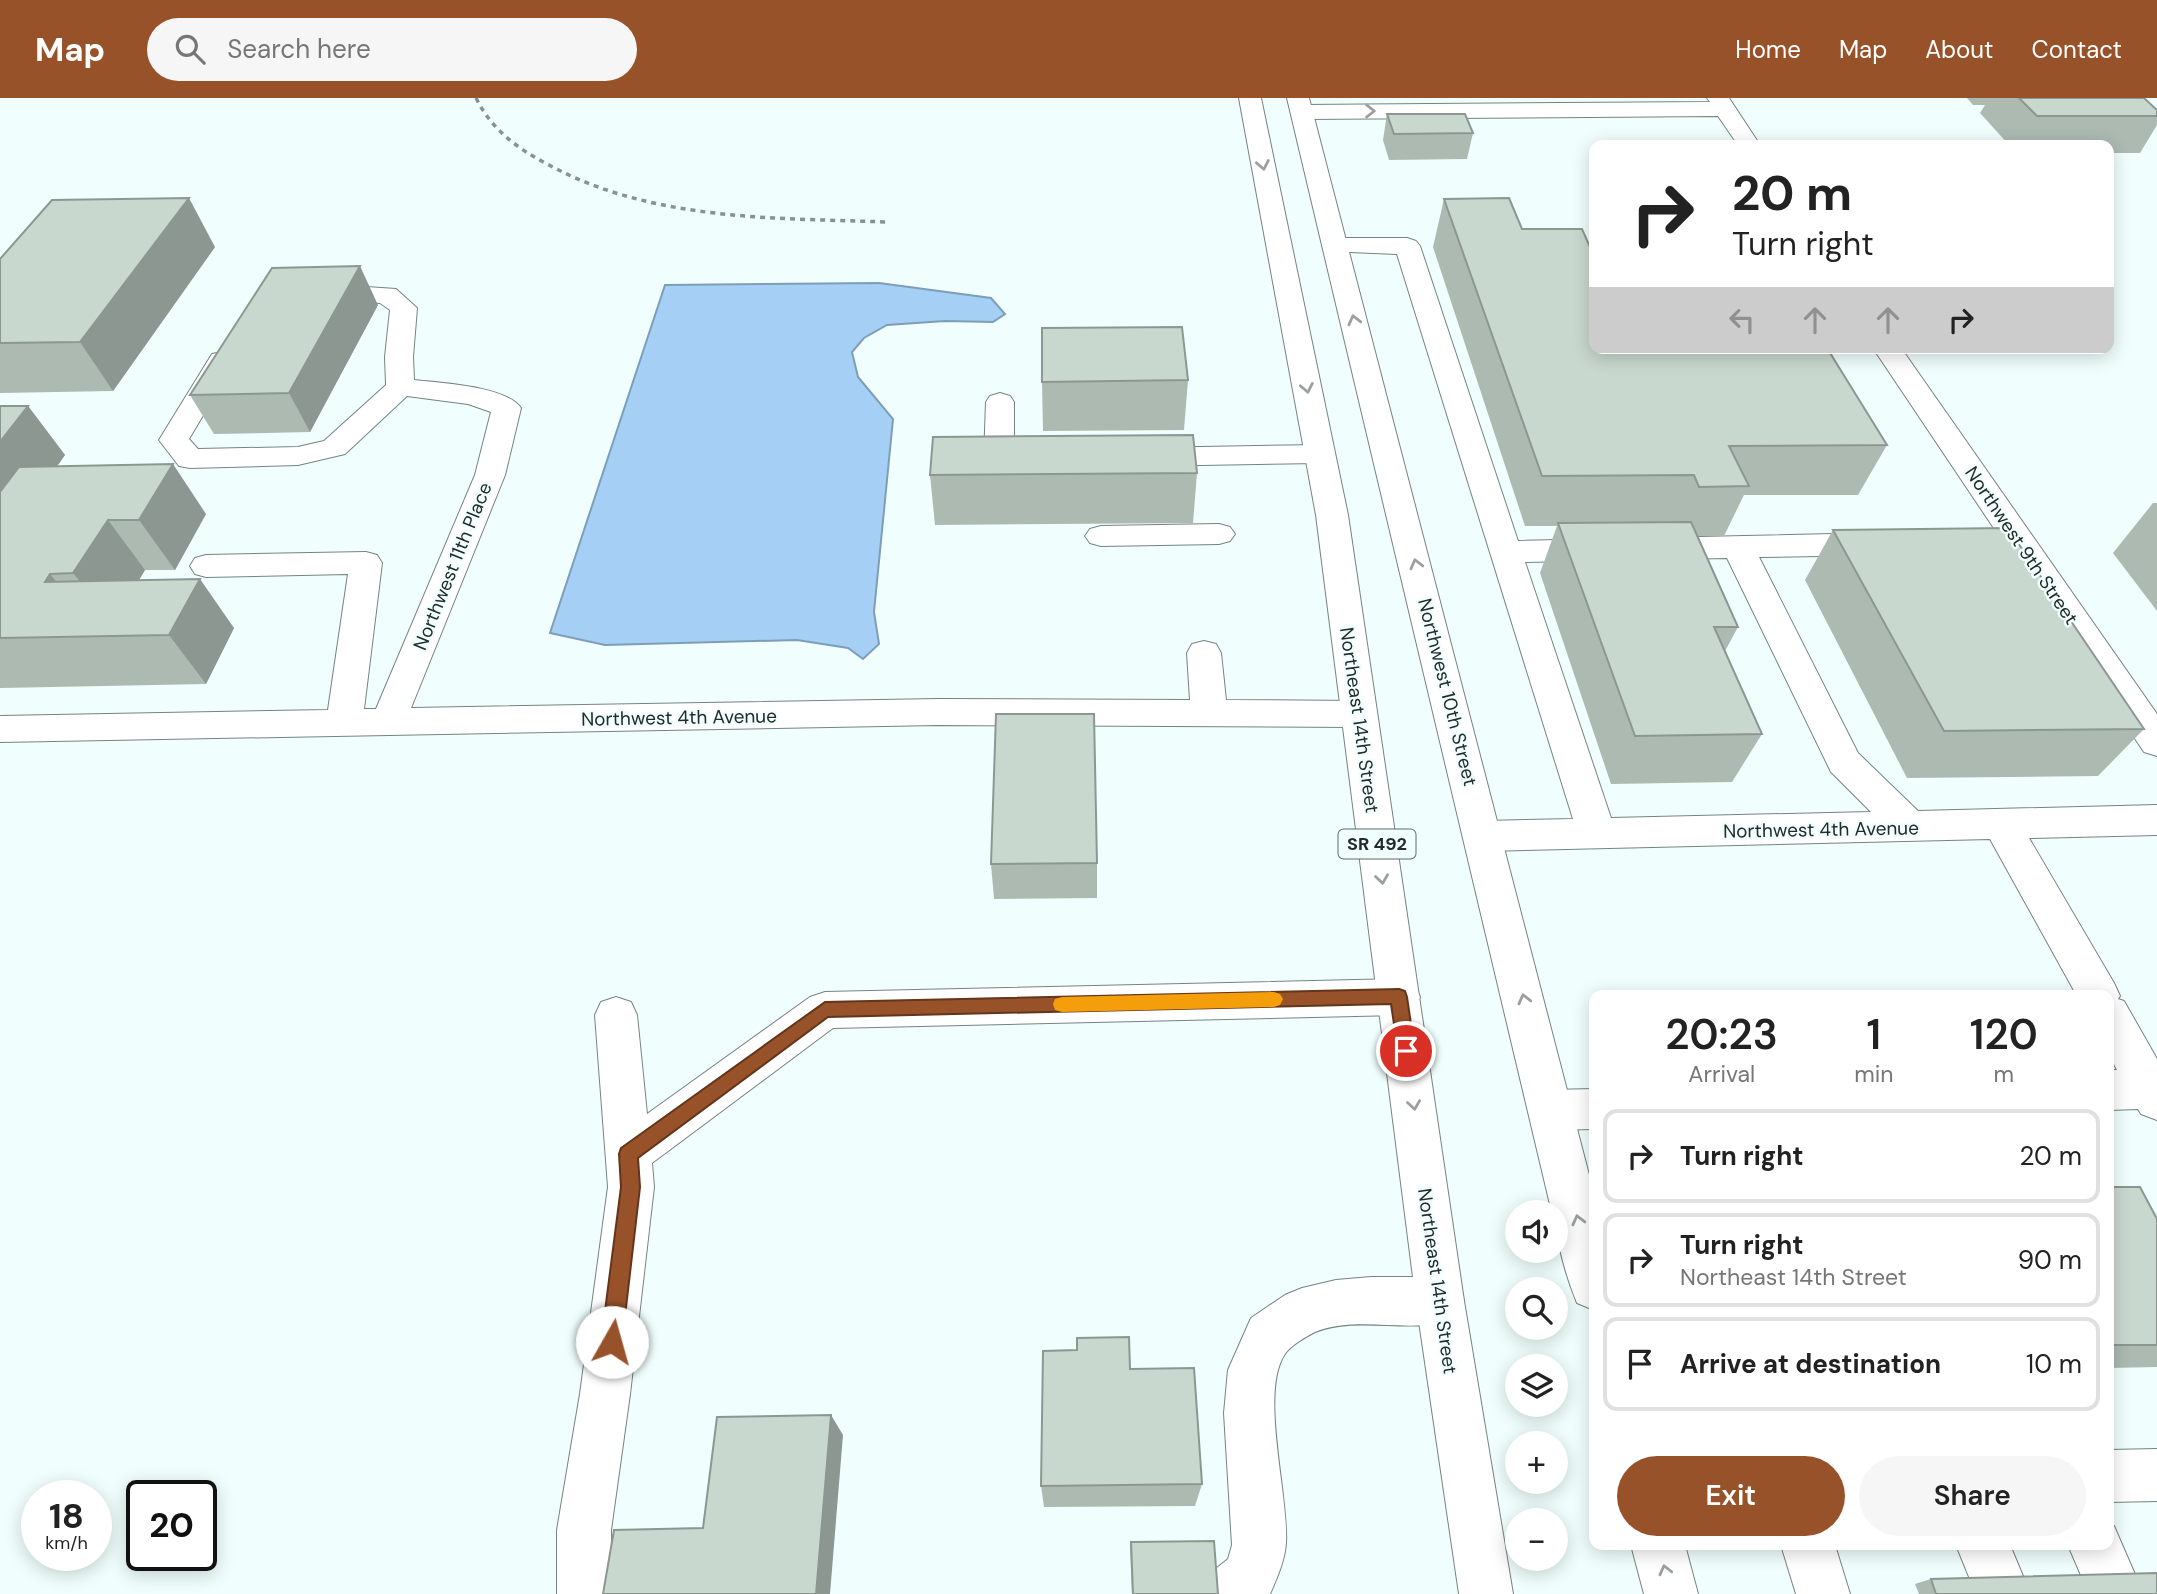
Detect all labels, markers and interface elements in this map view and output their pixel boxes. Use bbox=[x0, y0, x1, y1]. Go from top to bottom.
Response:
search box bbox=[147, 18, 637, 81]
text: Map bbox=[35, 28, 105, 71]
icon: search bbox=[171, 30, 209, 68]
text: Search here bbox=[227, 32, 371, 66]
text: Home bbox=[1735, 34, 1801, 65]
text: Map bbox=[1839, 34, 1887, 65]
text: About bbox=[1925, 34, 1994, 65]
text: Contact bbox=[2032, 34, 2122, 65]
one-way arrow bbox=[1365, 103, 1376, 119]
one-way arrow bbox=[1255, 159, 1270, 171]
text: 20 m bbox=[1732, 161, 1852, 225]
icon: right bbox=[1617, 168, 1708, 259]
text: Turn right bbox=[1732, 223, 1874, 265]
icon: left bbox=[1723, 301, 1761, 339]
icon: ahead bbox=[1796, 301, 1834, 339]
icon: ahead bbox=[1869, 301, 1907, 339]
icon: right bbox=[1942, 301, 1980, 339]
one-way arrow bbox=[1348, 314, 1362, 326]
one-way arrow bbox=[1299, 382, 1314, 394]
street label: Northwest 9th Street bbox=[1959, 461, 2084, 629]
street label: Northwest 11th Place bbox=[407, 479, 498, 654]
one-way arrow bbox=[1410, 558, 1424, 570]
street label: Northwest 10th Street bbox=[1412, 596, 1483, 789]
street label: Northeast 14th Street bbox=[1334, 626, 1385, 815]
street label: Northwest 4th Avenue bbox=[581, 703, 777, 732]
street label: Northwest 4th Avenue bbox=[1723, 815, 1919, 844]
road number: SR 492 bbox=[1338, 830, 1416, 858]
one-way arrow bbox=[1374, 873, 1389, 885]
one-way arrow bbox=[1518, 993, 1532, 1005]
text: 20:23 bbox=[1665, 1007, 1778, 1062]
text: 1 bbox=[1867, 1007, 1881, 1062]
text: 120 bbox=[1970, 1007, 2038, 1062]
pin bbox=[1376, 1021, 1436, 1081]
icon: arrive bbox=[1387, 1032, 1425, 1070]
text: Arrival bbox=[1688, 1059, 1755, 1089]
text: min bbox=[1854, 1059, 1894, 1089]
text: m bbox=[1994, 1059, 2014, 1089]
one-way arrow bbox=[1406, 1099, 1421, 1110]
icon: right bbox=[1621, 1137, 1659, 1175]
text: Turn right bbox=[1680, 1139, 1804, 1173]
text: 20 m bbox=[2019, 1139, 2082, 1173]
street label: Northeast 14th Street bbox=[1412, 1187, 1463, 1376]
map controls bbox=[1505, 1200, 1568, 1571]
button: sound bbox=[1505, 1200, 1568, 1263]
one-way arrow bbox=[1572, 1214, 1586, 1226]
text: Turn right bbox=[1680, 1228, 1804, 1262]
icon: right bbox=[1621, 1241, 1659, 1279]
text: 90 m bbox=[2018, 1243, 2082, 1277]
text: Northeast 14th Street bbox=[1680, 1262, 1907, 1292]
button: search bbox=[1505, 1277, 1568, 1340]
position arrow bbox=[575, 1305, 649, 1379]
icon: arrive bbox=[1621, 1345, 1659, 1383]
text: Arrive at destination bbox=[1680, 1347, 1941, 1381]
text: 10 m bbox=[2026, 1347, 2082, 1381]
button: layers bbox=[1505, 1354, 1568, 1417]
button: + bbox=[1505, 1431, 1568, 1494]
button: Exit bbox=[1617, 1456, 1845, 1536]
button: Share bbox=[1859, 1456, 2086, 1536]
speed limit sign: 20 bbox=[126, 1480, 217, 1571]
text: 18 bbox=[49, 1493, 84, 1539]
button: − bbox=[1505, 1508, 1568, 1571]
text: km/h bbox=[45, 1531, 88, 1555]
one-way arrow bbox=[1659, 1564, 1673, 1576]

